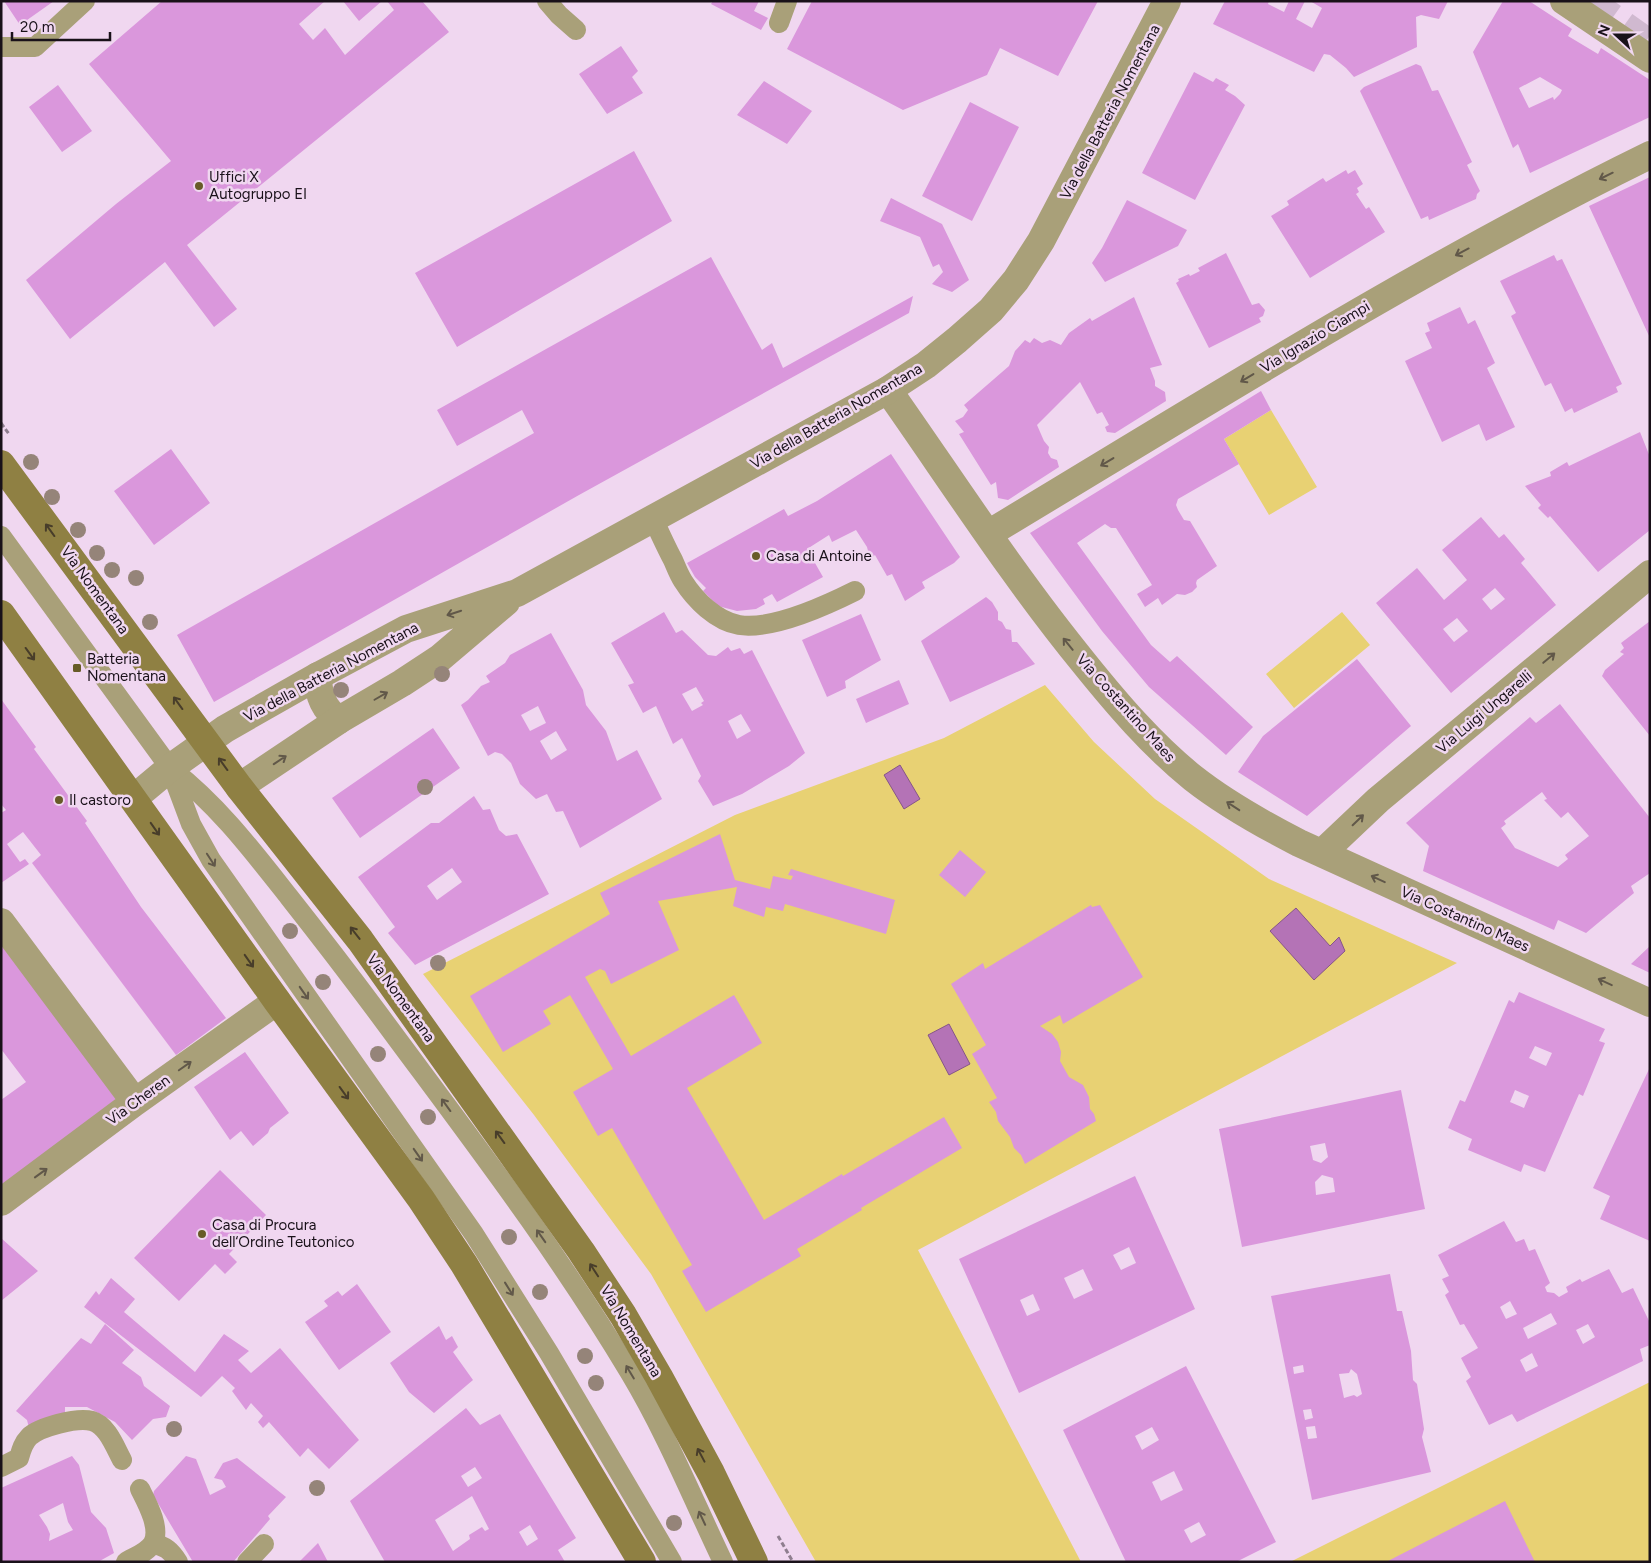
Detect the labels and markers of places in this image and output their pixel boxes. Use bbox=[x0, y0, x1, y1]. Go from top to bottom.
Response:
place label: Uffici X Autogruppo EI bbox=[209, 168, 307, 203]
marker: Uffici X Autogruppo EI bbox=[193, 180, 205, 192]
place label: Casa di Antoine bbox=[766, 547, 872, 565]
marker: Casa di Antoine bbox=[750, 550, 762, 562]
place label: Batteria Nomentana bbox=[87, 650, 166, 685]
marker: Batteria Nomentana bbox=[71, 662, 83, 674]
place label: Il castoro bbox=[69, 791, 131, 809]
marker: Il castoro bbox=[53, 794, 65, 806]
place label: Casa di Procura dell‘Ordine Teutonico bbox=[212, 1216, 355, 1251]
marker: Casa di Procura dell‘Ordine Teutonico bbox=[196, 1228, 208, 1240]

